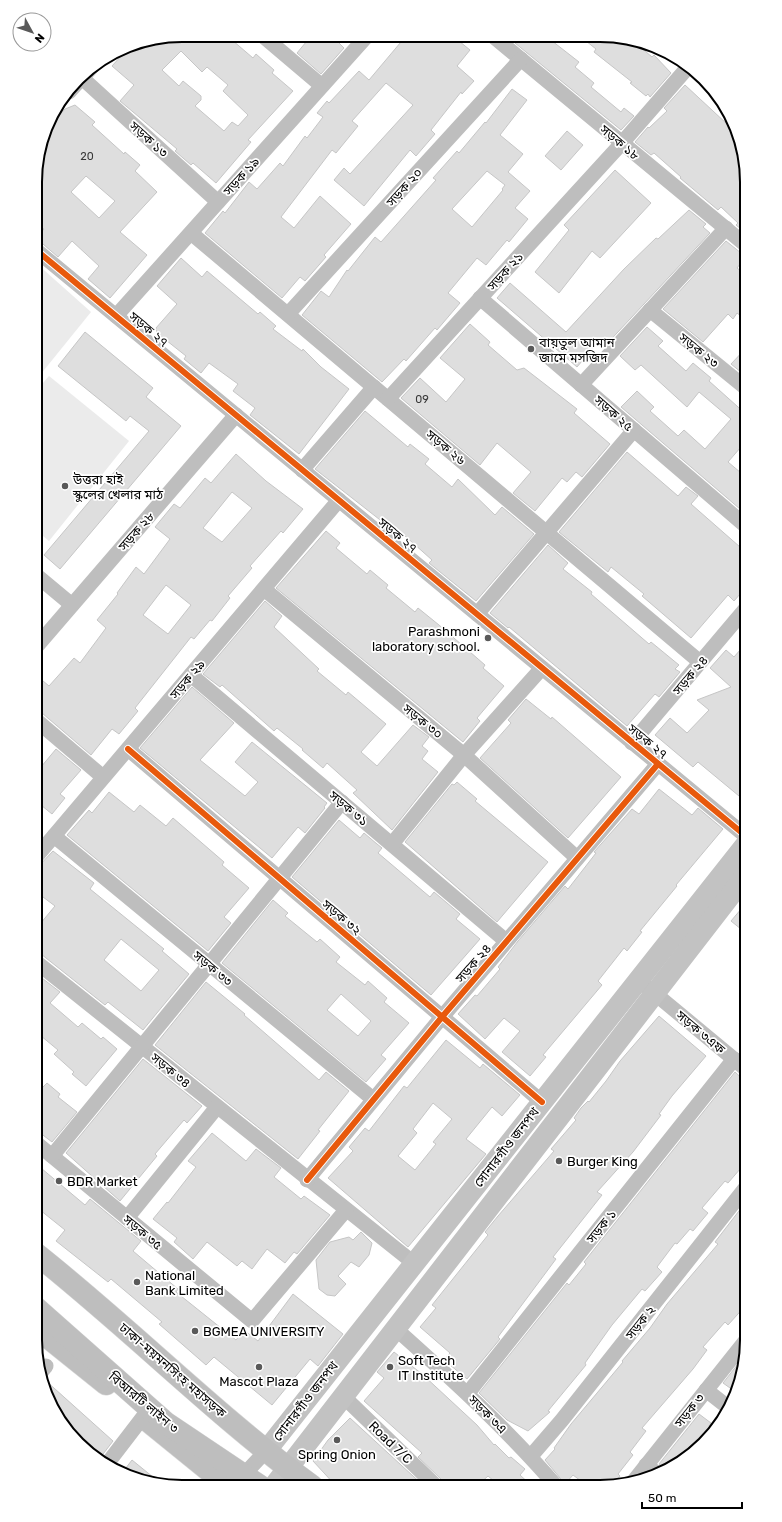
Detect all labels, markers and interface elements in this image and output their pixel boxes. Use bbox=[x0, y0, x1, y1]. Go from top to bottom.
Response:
north arrow bbox=[12, 12, 52, 52]
text: N bbox=[32, 31, 47, 45]
street label: সড়ক ১৩ bbox=[126, 118, 171, 161]
street label: সড়ক ১৮ bbox=[596, 121, 643, 163]
house number: 20 bbox=[80, 150, 94, 163]
street label: সড়ক ১৯ bbox=[220, 154, 263, 199]
street label: সড়ক ২০ bbox=[383, 165, 425, 210]
street label: সড়ক ২১ bbox=[484, 249, 526, 294]
street label: সড়ক ২৭ bbox=[125, 308, 171, 350]
street label: সড়ক ২৩ bbox=[675, 329, 722, 371]
place label: বায়তুল আমান জামে মসজিদ bbox=[538, 335, 615, 365]
marker: বায়তুল আমান জামে মসজিদ bbox=[526, 344, 536, 354]
street label: সড়ক ২৫ bbox=[590, 392, 636, 434]
house number: 09 bbox=[415, 393, 429, 406]
street label: সড়ক ২৬ bbox=[422, 426, 469, 468]
place label: উত্তরা হাই স্কুলের খেলার মাঠ bbox=[72, 472, 164, 503]
marker: উত্তরা হাই স্কুলের খেলার মাঠ bbox=[60, 481, 70, 491]
street label: সড়ক ২৮ bbox=[115, 509, 157, 555]
street label: সড়ক ২৭ bbox=[374, 514, 420, 556]
place label: Parashmoni laboratory school. bbox=[372, 624, 480, 654]
marker: Parashmoni laboratory school. bbox=[483, 633, 493, 643]
street label: সড়ক ২৪ bbox=[669, 653, 711, 699]
street label: সড়ক ২৯ bbox=[166, 656, 208, 703]
street label: সড়ক ৩০ bbox=[399, 700, 445, 742]
street label: সড়ক ২৭ bbox=[624, 720, 670, 762]
street label: সড়ক ৩১ bbox=[325, 787, 371, 829]
street label: সড়ক ৩২ bbox=[318, 896, 365, 938]
street label: সড়ক ২৪ bbox=[452, 941, 494, 987]
street label: সড়ক ৩৩ bbox=[189, 947, 236, 989]
street label: সড়ক ৩এফ bbox=[672, 1007, 728, 1057]
street label: সড়ক ৩৪ bbox=[147, 1049, 193, 1091]
street label: সোনারগাঁও জনপথ bbox=[471, 1104, 542, 1190]
place label: Burger King bbox=[567, 1154, 638, 1170]
marker: Burger King bbox=[554, 1156, 564, 1166]
place label: BDR Market bbox=[67, 1174, 138, 1189]
marker: BDR Market bbox=[54, 1176, 64, 1186]
street label: সড়ক ১ bbox=[583, 1207, 619, 1247]
street label: সড়ক ৩৫ bbox=[119, 1211, 166, 1253]
place label: National Bank Limited bbox=[145, 1268, 224, 1298]
marker: National Bank Limited bbox=[132, 1277, 142, 1287]
street label: সড়ক ২ bbox=[622, 1302, 658, 1343]
street label: ঢাকা-ময়মনসিংহ মহাসড়ক bbox=[116, 1319, 229, 1421]
place label: BGMEA UNIVERSITY bbox=[203, 1324, 325, 1339]
marker: BGMEA UNIVERSITY bbox=[190, 1326, 200, 1336]
place label: Soft Tech IT Institute bbox=[398, 1353, 463, 1383]
street label: সোনারগাঁও জনপথ bbox=[270, 1358, 341, 1444]
marker: Mascot Plaza bbox=[254, 1362, 264, 1372]
marker: Soft Tech IT Institute bbox=[385, 1362, 395, 1372]
street label: বিআরটি লাইন ৩ bbox=[105, 1368, 182, 1436]
place label: Mascot Plaza bbox=[219, 1374, 299, 1389]
street label: সড়ক ৩ bbox=[671, 1390, 707, 1431]
street label: সড়ক ৩এ bbox=[465, 1391, 510, 1437]
street label: Road 7/C bbox=[366, 1418, 416, 1467]
marker: Spring Onion bbox=[332, 1435, 342, 1445]
place label: Spring Onion bbox=[298, 1447, 376, 1463]
scale bar bbox=[642, 1484, 742, 1510]
text: 50 m bbox=[648, 1491, 676, 1505]

